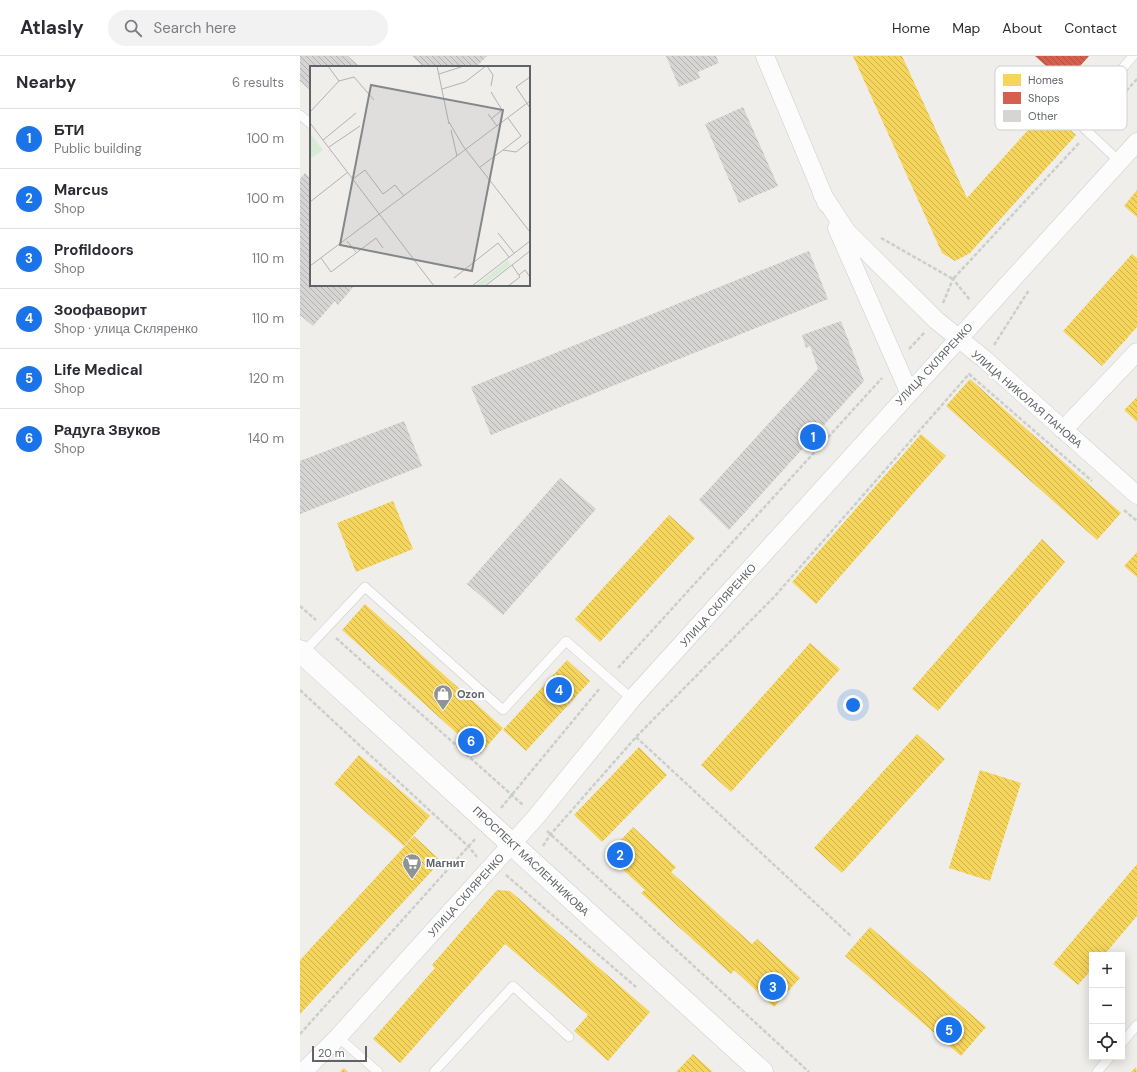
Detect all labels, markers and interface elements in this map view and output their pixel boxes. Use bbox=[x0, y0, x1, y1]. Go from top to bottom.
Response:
search box bbox=[108, 10, 388, 46]
text: Atlasly bbox=[20, 15, 84, 40]
icon: search bbox=[122, 17, 144, 39]
text: Search here bbox=[154, 18, 236, 38]
text: Home bbox=[892, 19, 930, 37]
text: Map bbox=[952, 19, 980, 37]
text: About bbox=[1002, 19, 1042, 37]
text: Contact bbox=[1064, 19, 1117, 37]
inset map bbox=[310, 66, 530, 286]
legend bbox=[995, 66, 1127, 130]
text: Nearby bbox=[16, 71, 76, 93]
text: Homes bbox=[1028, 73, 1064, 87]
text: 6 results bbox=[232, 74, 284, 91]
text: Shops bbox=[1028, 91, 1060, 105]
text: Other bbox=[1028, 109, 1057, 123]
text: БТИ bbox=[54, 120, 84, 140]
text: 1 bbox=[27, 130, 31, 147]
text: 100 m bbox=[247, 130, 284, 147]
text: Public building bbox=[54, 140, 142, 157]
text: Marcus bbox=[54, 180, 108, 200]
text: 2 bbox=[25, 190, 33, 207]
text: 100 m bbox=[247, 190, 284, 207]
text: Shop bbox=[54, 200, 85, 217]
text: Profildoors bbox=[54, 240, 134, 260]
text: 3 bbox=[25, 250, 33, 267]
text: 110 m bbox=[252, 250, 284, 267]
text: Shop bbox=[54, 260, 85, 277]
text: Зоофаворит bbox=[54, 300, 147, 320]
text: 4 bbox=[25, 310, 33, 327]
text: 110 m bbox=[252, 310, 284, 327]
text: Shop · улица Скляренко bbox=[54, 320, 198, 337]
street label: УЛИЦА СКЛЯРЕНКО bbox=[892, 320, 976, 408]
street label: УЛИЦА НИКОЛАЯ ПАНОВА bbox=[969, 347, 1086, 451]
text: Life Medical bbox=[54, 360, 142, 380]
text: 5 bbox=[25, 370, 33, 387]
text: 120 m bbox=[249, 370, 284, 387]
text: Shop bbox=[54, 380, 85, 397]
text: Радуга Звуков bbox=[54, 420, 161, 440]
pin: 1 bbox=[800, 422, 826, 452]
text: 6 bbox=[25, 430, 33, 447]
text: 140 m bbox=[248, 430, 284, 447]
text: Shop bbox=[54, 440, 85, 457]
street label: УЛИЦА СКЛЯРЕНКО bbox=[677, 560, 759, 649]
pin: 4 bbox=[546, 675, 572, 705]
shop icon: Ozon bbox=[432, 683, 454, 711]
place label: Ozon bbox=[457, 687, 485, 701]
your location bbox=[843, 695, 863, 715]
pin: 6 bbox=[458, 726, 484, 756]
street label: ПРОСПЕКТ МАСЛЕННИКОВА bbox=[470, 803, 593, 919]
pin: 2 bbox=[607, 840, 633, 870]
street label: УЛИЦА СКЛЯРЕНКО bbox=[425, 850, 507, 939]
supermarket icon: Магнит bbox=[401, 852, 423, 880]
place label: Магнит bbox=[426, 856, 465, 870]
map controls bbox=[1089, 952, 1125, 1060]
button: + bbox=[1089, 952, 1125, 988]
pin: 3 bbox=[760, 972, 786, 1002]
button: − bbox=[1089, 988, 1125, 1024]
pin: 5 bbox=[936, 1015, 962, 1045]
button: locate bbox=[1089, 1024, 1125, 1060]
scale bar bbox=[312, 1044, 367, 1063]
text: 20 m bbox=[318, 1046, 344, 1060]

